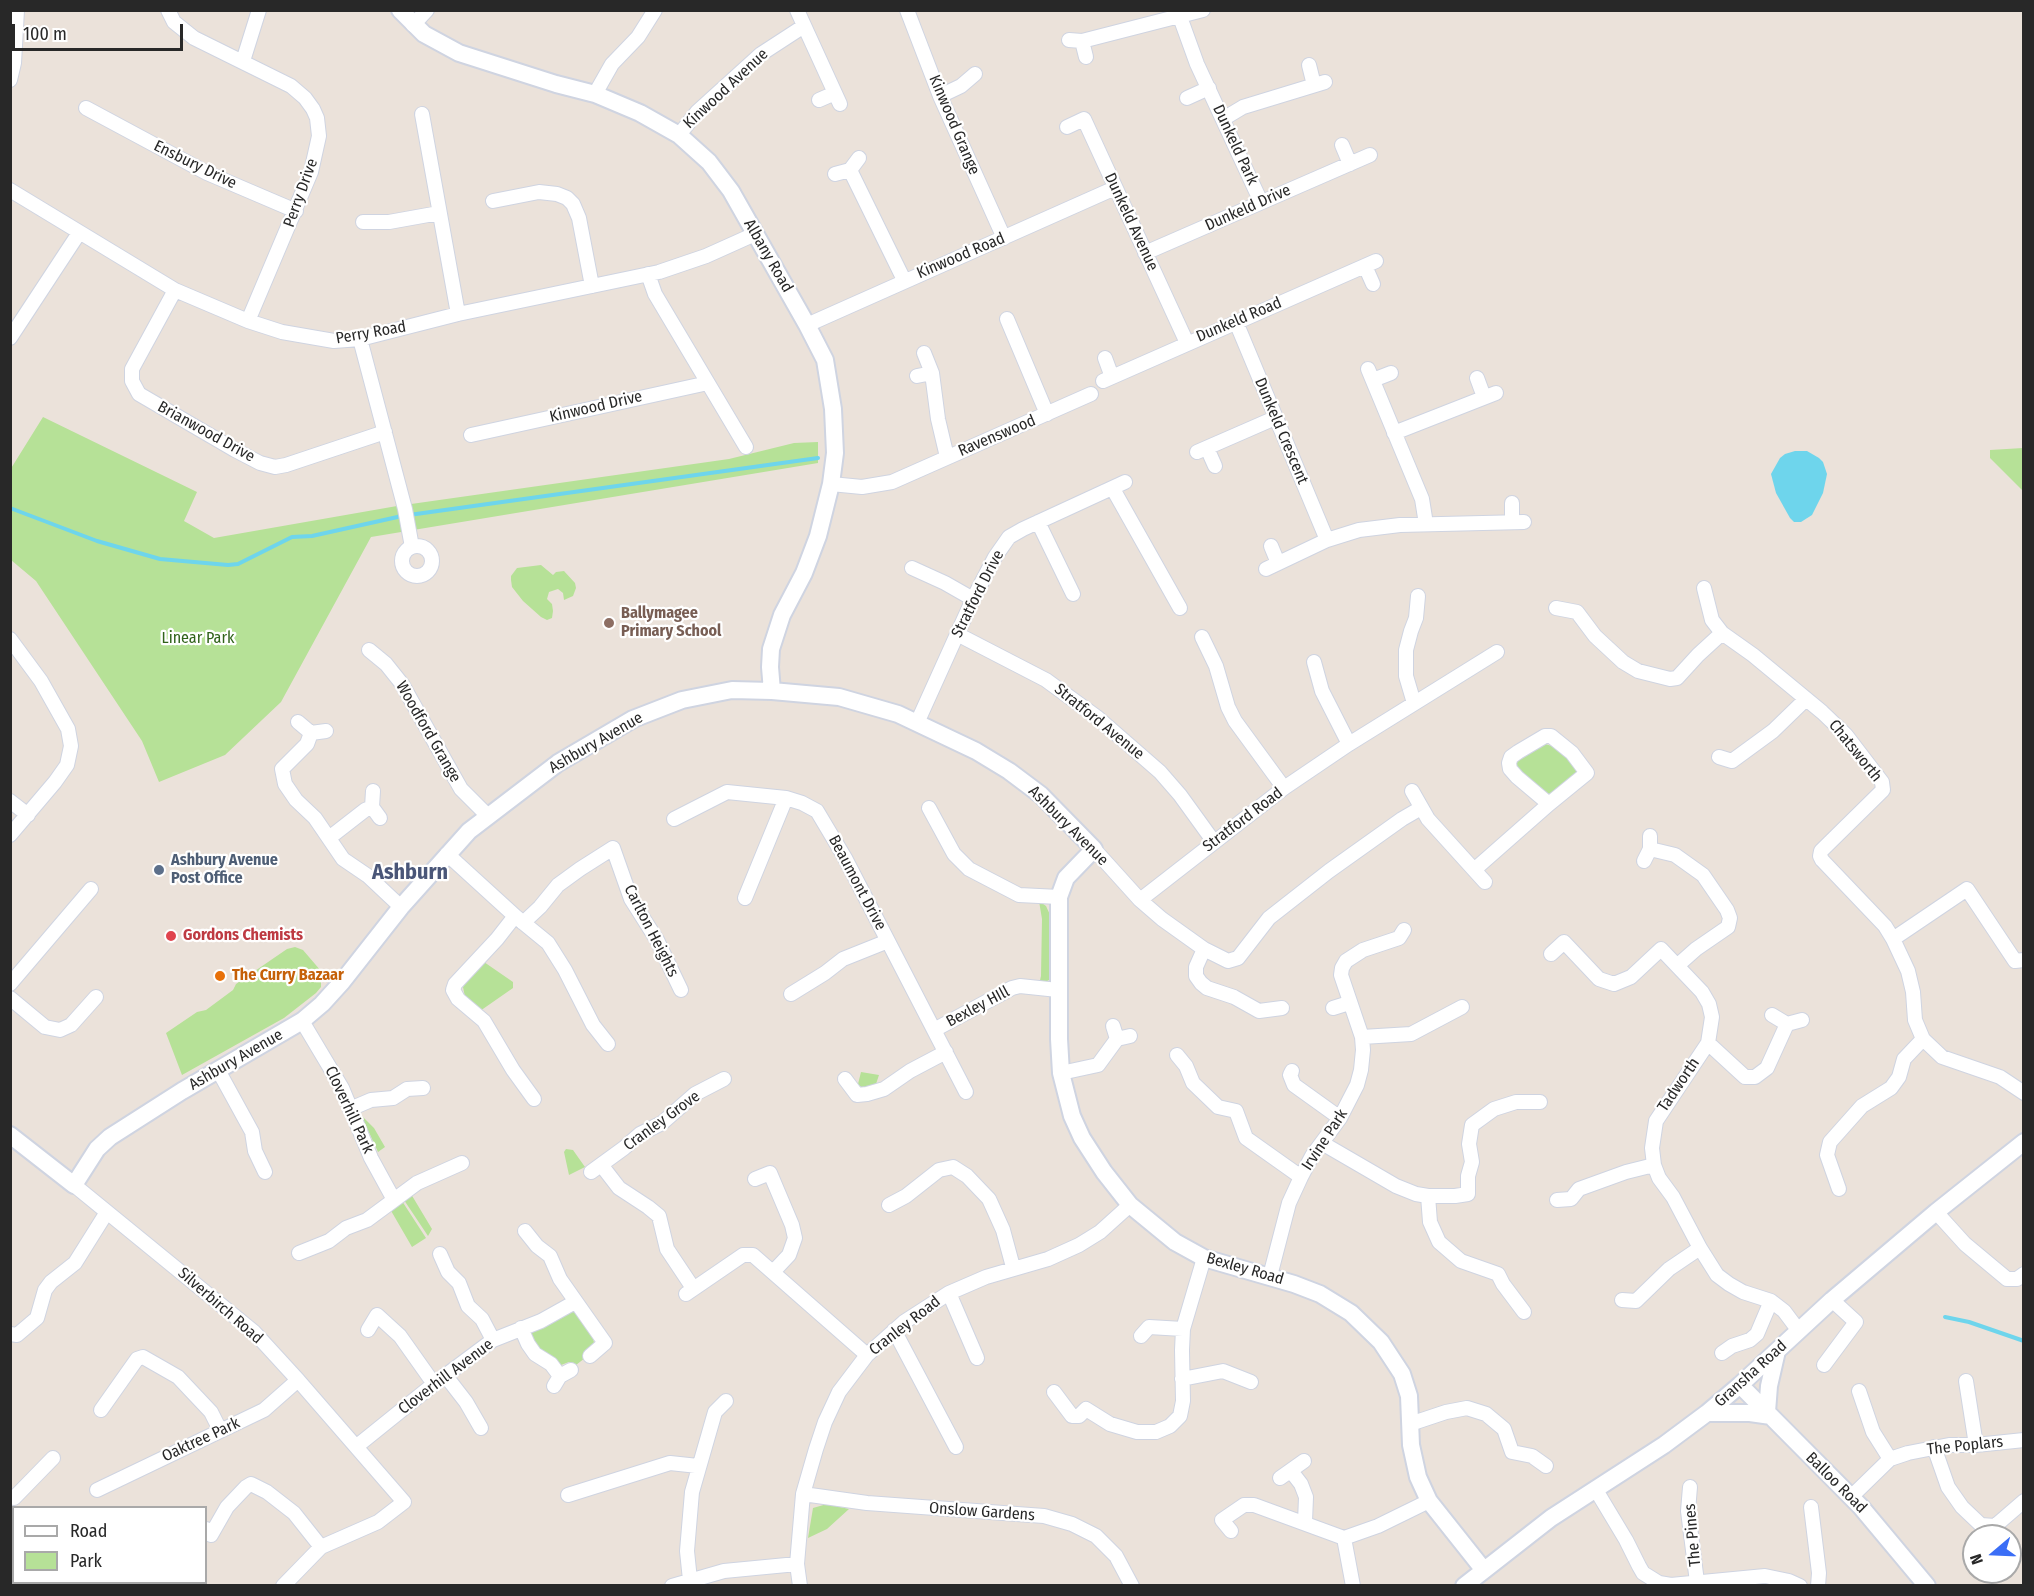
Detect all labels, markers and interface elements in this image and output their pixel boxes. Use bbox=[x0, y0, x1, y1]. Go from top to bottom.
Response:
scale bar bbox=[15, 12, 186, 50]
text: 100 m bbox=[23, 23, 67, 45]
street label: Kinwood Avenue bbox=[680, 45, 772, 133]
street label: Kinwood Grange bbox=[924, 72, 984, 178]
street label: Dunkeld Park bbox=[1208, 102, 1262, 188]
street label: Ensbury Drive bbox=[150, 137, 240, 193]
street label: Perry Drive bbox=[280, 156, 322, 230]
street label: Dunkeld Avenue bbox=[1100, 170, 1162, 274]
street label: Dunkeld Drive bbox=[1202, 181, 1294, 235]
street label: Albany Road bbox=[739, 216, 797, 296]
street label: Kinwood Road bbox=[914, 229, 1008, 283]
street label: Dunkeld Road bbox=[1193, 293, 1285, 347]
street label: Perry Road bbox=[334, 317, 408, 349]
street label: Dunkeld Crescent bbox=[1250, 375, 1312, 487]
street label: Kinwood Drive bbox=[548, 387, 644, 427]
street label: Brianwood Drive bbox=[154, 397, 258, 467]
street label: Ravenswood bbox=[955, 411, 1039, 461]
street label: Stratford Drive bbox=[948, 547, 1008, 641]
place label: Ballymagee Primary School bbox=[621, 604, 721, 642]
marker: Ballymagee Primary School bbox=[602, 616, 616, 630]
park label: Linear Park bbox=[162, 629, 234, 649]
street label: Woodford Grange bbox=[391, 678, 465, 786]
street label: Stratford Avenue bbox=[1050, 680, 1148, 764]
street label: Ashbury Avenue bbox=[546, 708, 646, 778]
street label: Chatsworth bbox=[1824, 716, 1886, 786]
street label: Ashbury Avenue bbox=[1024, 782, 1112, 870]
street label: Stratford Road bbox=[1199, 784, 1287, 856]
street label: Beaumont Drive bbox=[824, 832, 890, 934]
place label: Ashbury Avenue Post Office bbox=[171, 851, 278, 889]
district label: Ashburn bbox=[372, 860, 448, 886]
marker: Ashbury Avenue Post Office bbox=[152, 863, 166, 877]
street label: Carlton Heights bbox=[620, 882, 682, 980]
place label: Gordons Chemists bbox=[183, 926, 303, 946]
marker: Gordons Chemists bbox=[164, 929, 178, 943]
place label: The Curry Bazaar bbox=[232, 966, 344, 986]
marker: The Curry Bazaar bbox=[213, 969, 227, 983]
street label: Bexley HIll bbox=[943, 982, 1013, 1032]
street label: Ashbury Avenue bbox=[186, 1025, 286, 1095]
street label: Tadworth bbox=[1654, 1054, 1704, 1116]
street label: Cloverhill Park bbox=[320, 1063, 378, 1157]
street label: Cranley Grove bbox=[620, 1087, 704, 1155]
street label: Irvine Park bbox=[1298, 1106, 1352, 1174]
street label: Bexley Road bbox=[1204, 1249, 1286, 1289]
street label: Silverbirch Road bbox=[174, 1264, 266, 1348]
street label: Cranley Road bbox=[865, 1292, 945, 1360]
street label: Cloverhill Avenue bbox=[395, 1335, 497, 1419]
street label: Gransha Road bbox=[1711, 1337, 1791, 1411]
street label: Oaktree Park bbox=[159, 1414, 243, 1466]
street label: The Poplars bbox=[1926, 1432, 2004, 1460]
street label: Balloo Road bbox=[1801, 1448, 1871, 1518]
street label: Onslow Gardens bbox=[928, 1499, 1036, 1525]
street label: The Pines bbox=[1681, 1503, 1705, 1567]
legend bbox=[12, 1506, 207, 1584]
text: Road bbox=[70, 1520, 107, 1542]
north arrow bbox=[1962, 1524, 2022, 1584]
text: Park bbox=[70, 1550, 102, 1572]
text: N bbox=[1966, 1552, 1987, 1567]

